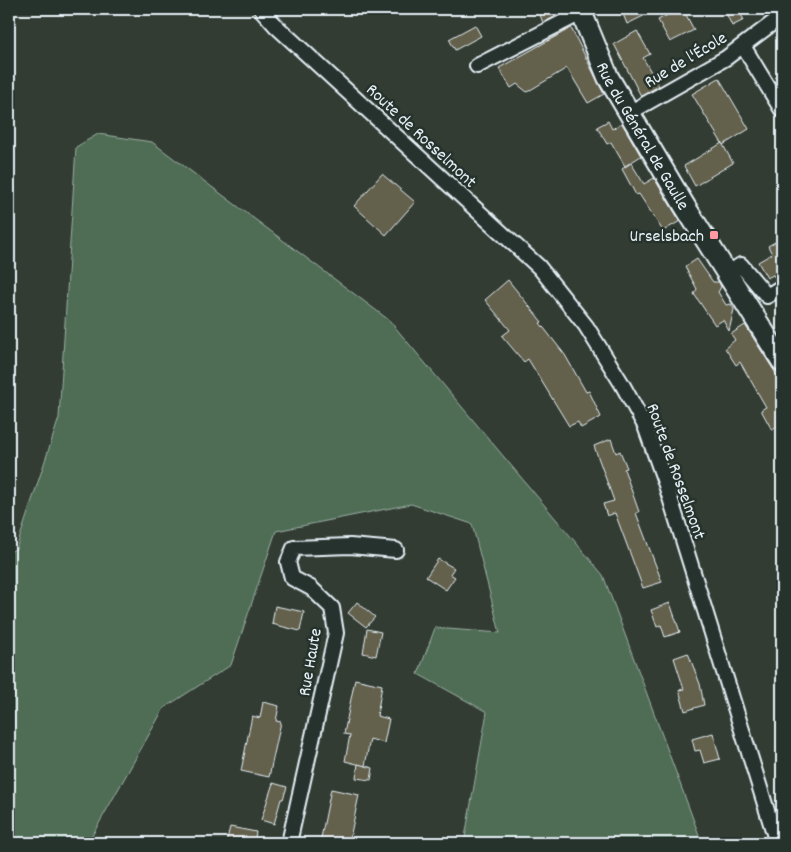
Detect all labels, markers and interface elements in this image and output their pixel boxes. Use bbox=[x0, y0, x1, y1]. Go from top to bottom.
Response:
street label: Rue de l'École bbox=[640, 27, 732, 96]
street label: Rue du Général de Gaulle bbox=[588, 59, 694, 216]
street label: Route de Rosselmont bbox=[359, 79, 481, 195]
place label: Urselsbach bbox=[630, 225, 704, 250]
marker: Urselsbach bbox=[708, 229, 720, 241]
street label: Route de Rosselmont bbox=[638, 400, 711, 544]
street label: Rue Haute bbox=[293, 626, 330, 698]

